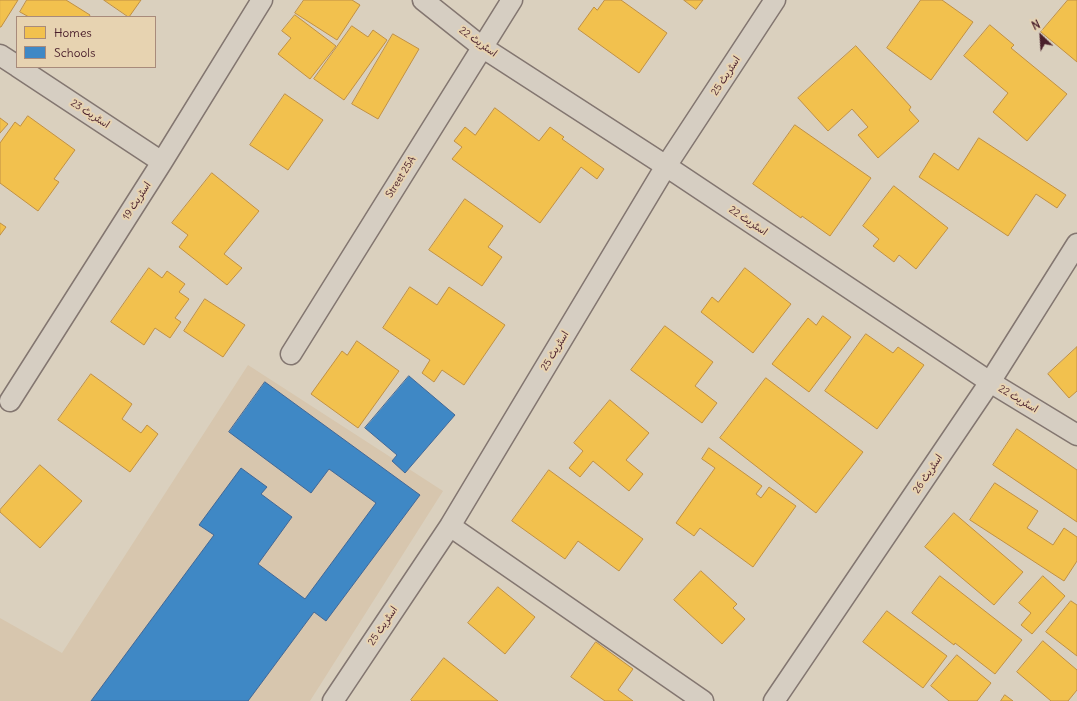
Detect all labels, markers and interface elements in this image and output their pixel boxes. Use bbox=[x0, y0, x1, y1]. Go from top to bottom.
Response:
legend bbox=[16, 16, 156, 68]
north arrow bbox=[1021, 16, 1061, 56]
text: N bbox=[1030, 17, 1042, 33]
street label: اسٹریٹ 22 bbox=[457, 24, 499, 60]
text: Homes bbox=[54, 25, 92, 40]
text: Schools bbox=[54, 45, 95, 60]
street label: اسٹریٹ 25 bbox=[709, 54, 743, 98]
street label: اسٹریٹ 23 bbox=[68, 97, 112, 131]
street label: Street 25A bbox=[384, 154, 418, 200]
street label: اسٹریٹ 19 bbox=[120, 180, 154, 222]
street label: اسٹریٹ 22 bbox=[726, 204, 770, 238]
street label: اسٹریٹ 25 bbox=[538, 329, 572, 373]
street label: اسٹریٹ 22 bbox=[996, 383, 1040, 415]
street label: اسٹریٹ 26 bbox=[911, 452, 945, 496]
street label: اسٹریٹ 25 bbox=[366, 604, 400, 648]

